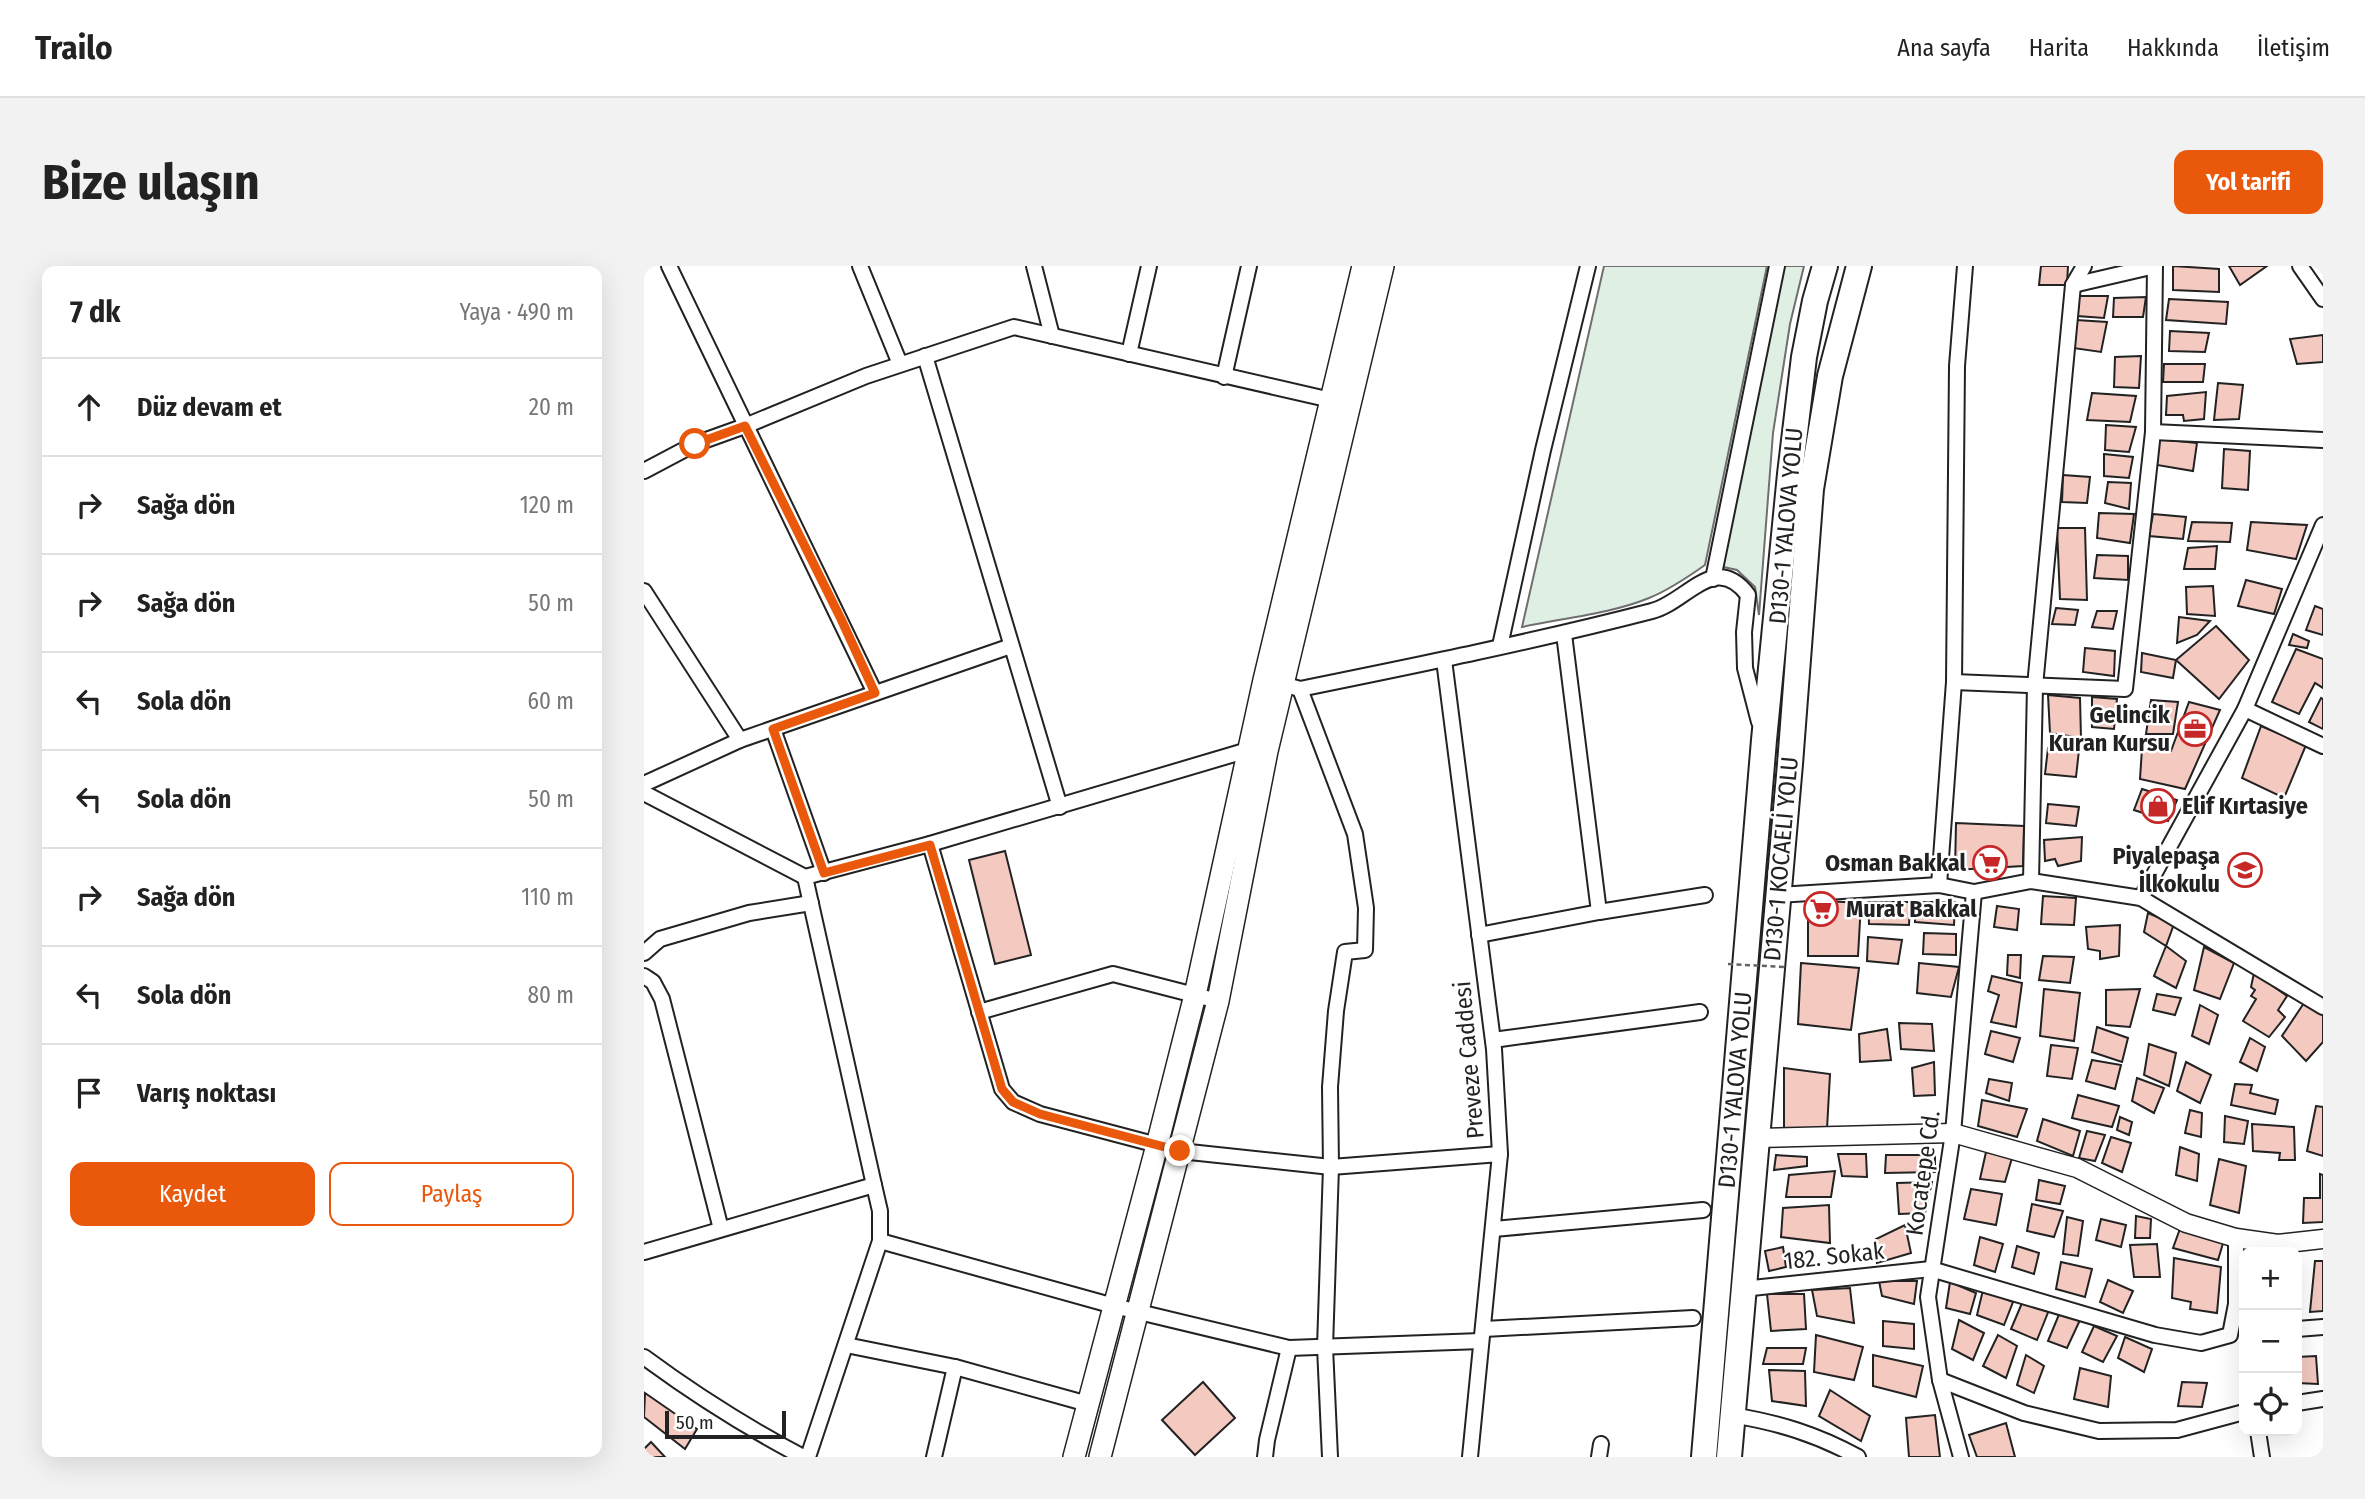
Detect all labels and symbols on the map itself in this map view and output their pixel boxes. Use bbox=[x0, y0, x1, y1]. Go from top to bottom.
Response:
street label: D130-1 YALOVA YOLU bbox=[1763, 427, 1809, 625]
route start bbox=[679, 428, 710, 459]
place label: Gelincik Kuran Kursu bbox=[2049, 701, 2171, 757]
office icon: Gelincik Kuran Kursu bbox=[2176, 710, 2214, 748]
street label: D130-1 KOCAELİ YOLU bbox=[1758, 756, 1804, 962]
shop icon: Elif Kırtasiye bbox=[2139, 787, 2177, 825]
place label: Elif Kırtasiye bbox=[2182, 792, 2308, 820]
place label: Piyalepaşa İlkokulu bbox=[2113, 842, 2220, 898]
supermarket icon: Osman Bakkal bbox=[1971, 844, 2009, 882]
place label: Osman Bakkal bbox=[1825, 849, 1966, 877]
school or university icon: Piyalepaşa İlkokulu bbox=[2226, 851, 2264, 889]
supermarket icon: Murat Bakkal bbox=[1802, 890, 1840, 928]
place label: Murat Bakkal bbox=[1846, 895, 1977, 923]
street label: Preveze Caddesi bbox=[1448, 980, 1490, 1140]
street label: D130-1 YALOVA YOLU bbox=[1712, 991, 1758, 1189]
street label: Kocatepe Cd. bbox=[1900, 1109, 1946, 1237]
route end bbox=[1164, 1135, 1195, 1166]
street label: 182. Sokak bbox=[1782, 1237, 1886, 1275]
scale bar bbox=[665, 1408, 786, 1440]

